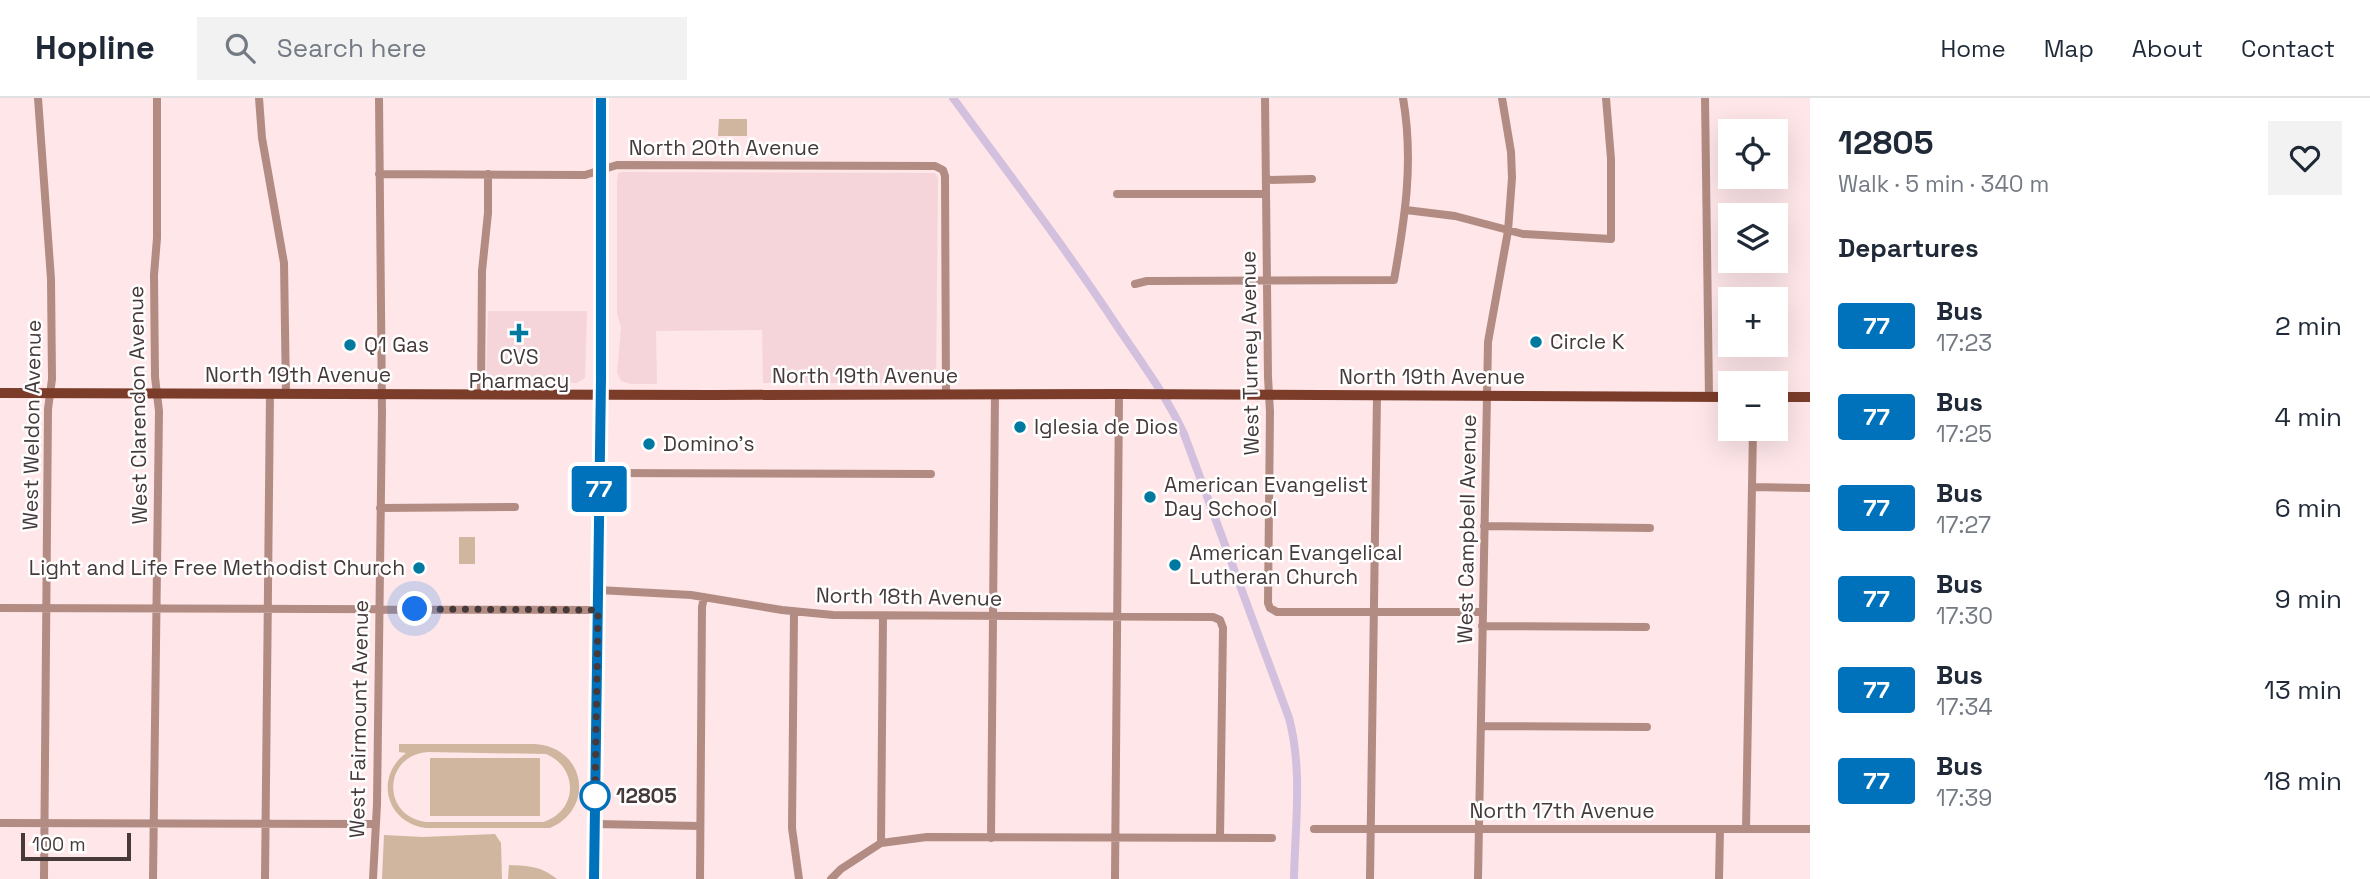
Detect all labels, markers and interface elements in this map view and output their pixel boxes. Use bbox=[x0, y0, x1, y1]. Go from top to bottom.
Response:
search box bbox=[197, 17, 687, 80]
text: Hopline bbox=[35, 27, 155, 69]
icon: search bbox=[221, 29, 259, 67]
text: Search here bbox=[277, 31, 427, 65]
text: Home bbox=[1940, 33, 2006, 64]
text: Map bbox=[2044, 33, 2094, 64]
text: About bbox=[2132, 33, 2203, 64]
text: Contact bbox=[2241, 33, 2335, 64]
map controls bbox=[1718, 119, 1788, 441]
button: locate bbox=[1718, 119, 1788, 189]
button: heart bbox=[2268, 121, 2342, 195]
text: 12805 bbox=[1838, 122, 1934, 164]
street label: North 20th Avenue bbox=[629, 134, 819, 161]
text: Walk · 5 min · 340 m bbox=[1838, 169, 2049, 199]
button: layers bbox=[1718, 203, 1788, 273]
text: Departures bbox=[1838, 231, 1979, 265]
street label: West Turney Avenue bbox=[1234, 250, 1265, 456]
street label: West Clarendon Avenue bbox=[122, 285, 153, 525]
button: + bbox=[1718, 287, 1788, 357]
text: Bus bbox=[1936, 294, 1983, 328]
text: 2 min bbox=[2275, 309, 2342, 343]
text: 77 bbox=[1863, 310, 1890, 341]
street label: West Weldon Avenue bbox=[16, 319, 47, 530]
marker: CVS Pharmacy bbox=[511, 325, 527, 341]
place label: Circle K bbox=[1550, 328, 1625, 355]
text: 17:23 bbox=[1936, 328, 1992, 358]
place label: Q1 Gas bbox=[364, 331, 429, 358]
marker: Circle K bbox=[1528, 334, 1544, 350]
marker: Q1 Gas bbox=[342, 337, 358, 353]
place label: CVS Pharmacy bbox=[469, 343, 569, 394]
street label: North 19th Avenue bbox=[205, 361, 391, 388]
street label: North 19th Avenue bbox=[772, 362, 958, 389]
street label: North 19th Avenue bbox=[1339, 363, 1525, 390]
button: − bbox=[1718, 371, 1788, 441]
text: Bus bbox=[1936, 385, 1983, 419]
text: 4 min bbox=[2274, 400, 2342, 434]
text: 77 bbox=[1863, 401, 1890, 432]
place label: Iglesia de Dios bbox=[1034, 413, 1178, 440]
street label: West Campbell Avenue bbox=[1451, 414, 1482, 644]
marker: Iglesia de Dios bbox=[1012, 419, 1028, 435]
text: 17:25 bbox=[1936, 419, 1992, 449]
place label: Domino's bbox=[663, 430, 755, 457]
marker: Domino's bbox=[641, 436, 657, 452]
line badge: 77 bbox=[568, 466, 630, 512]
place label: American Evangelist Day School bbox=[1164, 471, 1368, 522]
text: 77 bbox=[586, 473, 612, 504]
text: Bus bbox=[1936, 476, 1983, 510]
marker: American Evangelist Day School bbox=[1142, 489, 1158, 505]
text: 6 min bbox=[2275, 491, 2342, 525]
text: 77 bbox=[1863, 492, 1890, 523]
text: 17:27 bbox=[1936, 510, 1991, 540]
place label: American Evangelical Lutheran Church bbox=[1189, 539, 1402, 590]
place label: Light and Life Free Methodist Church bbox=[29, 554, 405, 581]
marker: American Evangelical Lutheran Church bbox=[1167, 557, 1183, 573]
marker: Light and Life Free Methodist Church bbox=[411, 560, 427, 576]
text: Bus bbox=[1936, 567, 1983, 601]
street label: North 18th Avenue bbox=[816, 581, 1002, 612]
text: 9 min bbox=[2275, 582, 2342, 616]
text: 77 bbox=[1863, 583, 1890, 614]
your location bbox=[397, 591, 432, 626]
street label: West Fairmount Avenue bbox=[343, 600, 374, 838]
text: 17:30 bbox=[1936, 601, 1993, 631]
text: Bus bbox=[1936, 658, 1983, 692]
text: 13 min bbox=[2264, 673, 2342, 707]
text: 77 bbox=[1863, 674, 1890, 705]
text: 17:34 bbox=[1936, 692, 1993, 722]
text: Bus bbox=[1936, 749, 1983, 783]
text: 18 min bbox=[2264, 764, 2342, 798]
text: 77 bbox=[1863, 765, 1890, 796]
marker: 12805 bbox=[580, 781, 610, 811]
place label: 12805 bbox=[616, 782, 677, 809]
text: 17:39 bbox=[1936, 783, 1992, 813]
street label: North 17th Avenue bbox=[1469, 797, 1655, 824]
scale bar bbox=[21, 830, 131, 862]
text: 100 m bbox=[32, 832, 86, 857]

